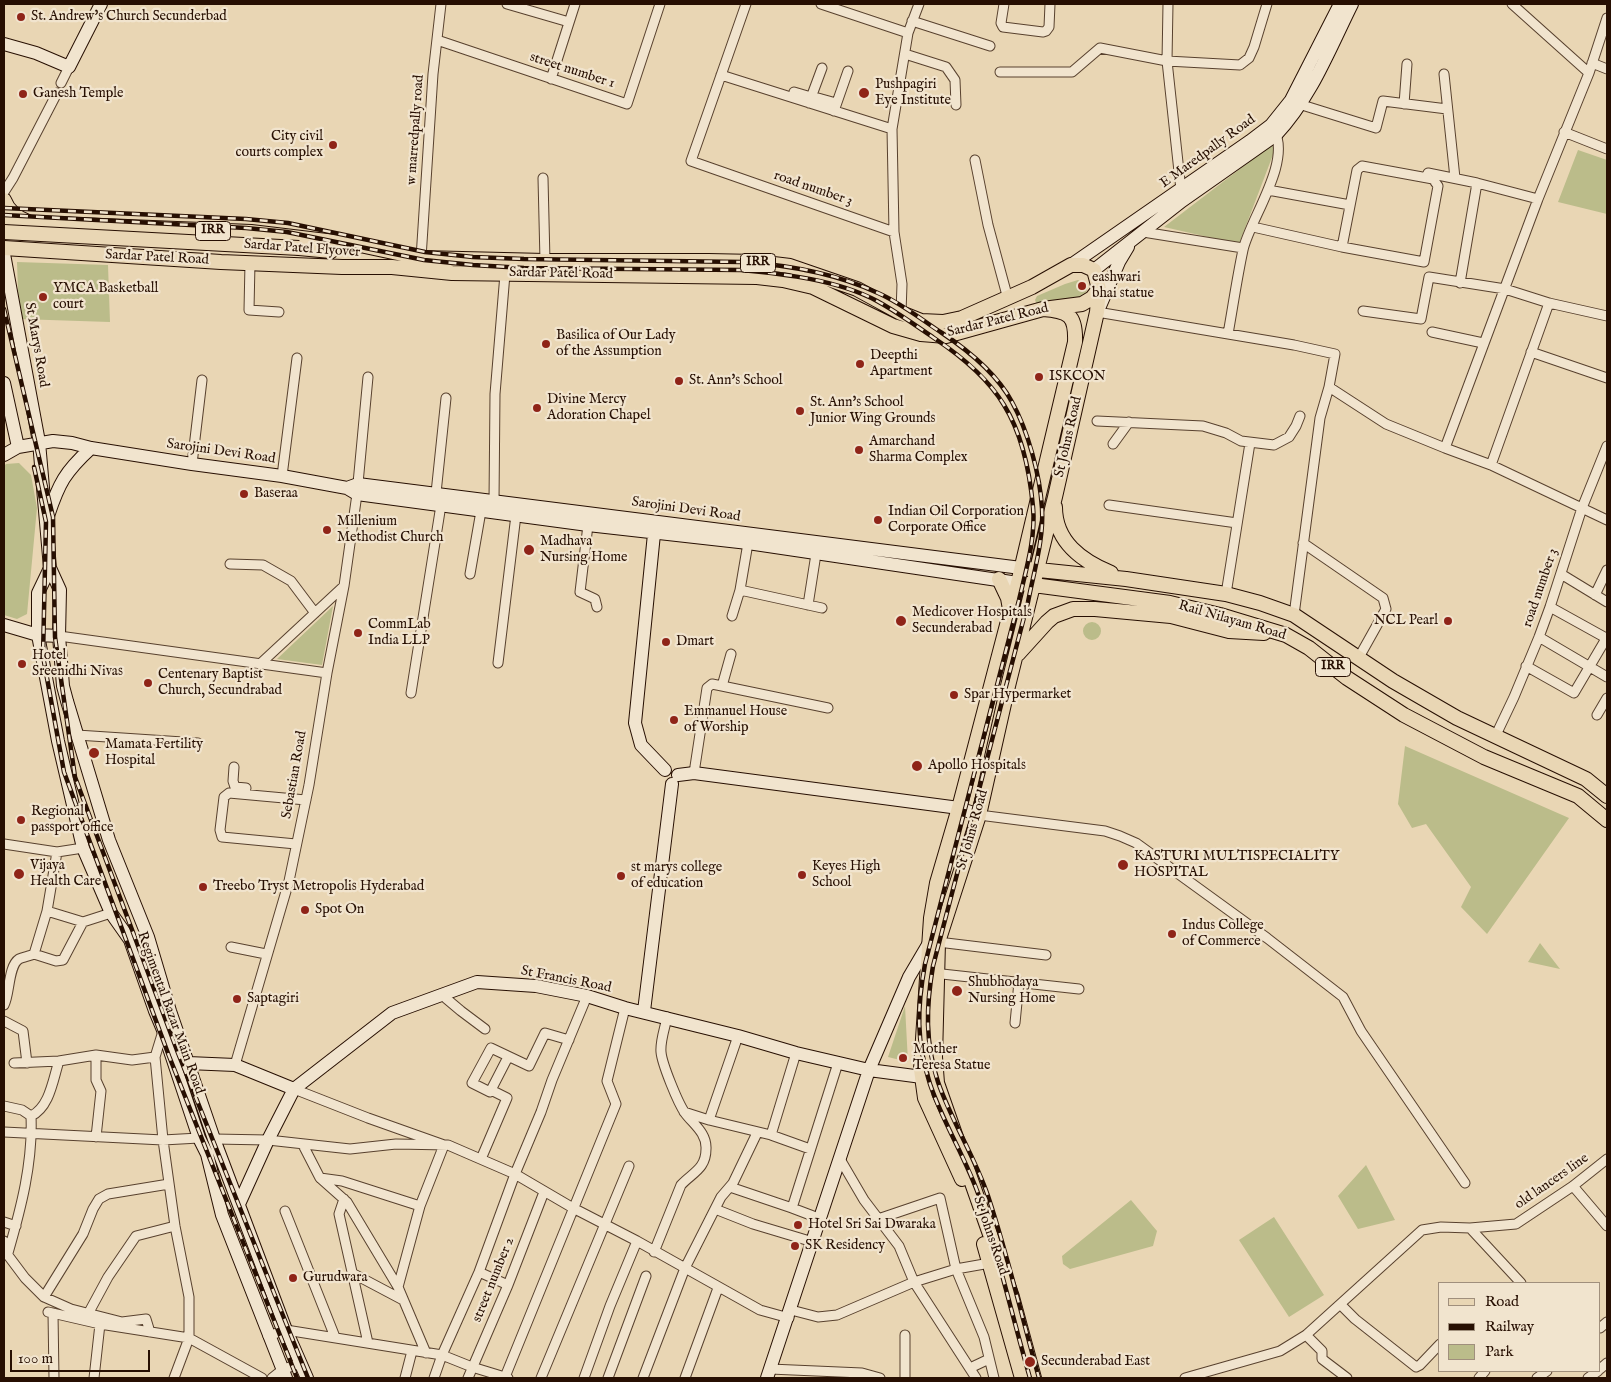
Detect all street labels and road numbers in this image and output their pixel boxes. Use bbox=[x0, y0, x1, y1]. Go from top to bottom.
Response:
street label: street number 1 bbox=[527, 49, 617, 93]
street label: w marredpally road bbox=[404, 74, 428, 186]
street label: E Maredpally Road bbox=[1157, 112, 1259, 192]
street label: road number 3 bbox=[772, 168, 854, 210]
road number: IRR bbox=[196, 222, 230, 240]
street label: Sardar Patel Flyover bbox=[243, 237, 361, 261]
street label: Sardar Patel Road bbox=[105, 247, 209, 269]
road number: IRR bbox=[740, 254, 776, 272]
street label: Sardar Patel Road bbox=[509, 265, 613, 283]
street label: Sardar Patel Road bbox=[946, 300, 1050, 342]
street label: St Marys Road bbox=[20, 301, 52, 389]
street label: St Johns Road bbox=[1052, 395, 1086, 479]
street label: Sarojini Devi Road bbox=[166, 436, 276, 468]
street label: Sarojini Devi Road bbox=[631, 494, 741, 526]
street label: road number 3 bbox=[1520, 547, 1562, 629]
street label: Rail Nilayam Road bbox=[1176, 598, 1288, 644]
road number: IRR bbox=[1316, 658, 1350, 676]
street label: Sebastian Road bbox=[279, 730, 311, 820]
street label: St Johns Road bbox=[954, 788, 992, 872]
street label: Regimental Bazar Main Road bbox=[133, 929, 207, 1097]
street label: St Francis Road bbox=[519, 963, 613, 997]
street label: old lancers line bbox=[1512, 1150, 1592, 1214]
street label: St Johns Road bbox=[969, 1194, 1011, 1278]
street label: street number 2 bbox=[469, 1235, 519, 1325]

